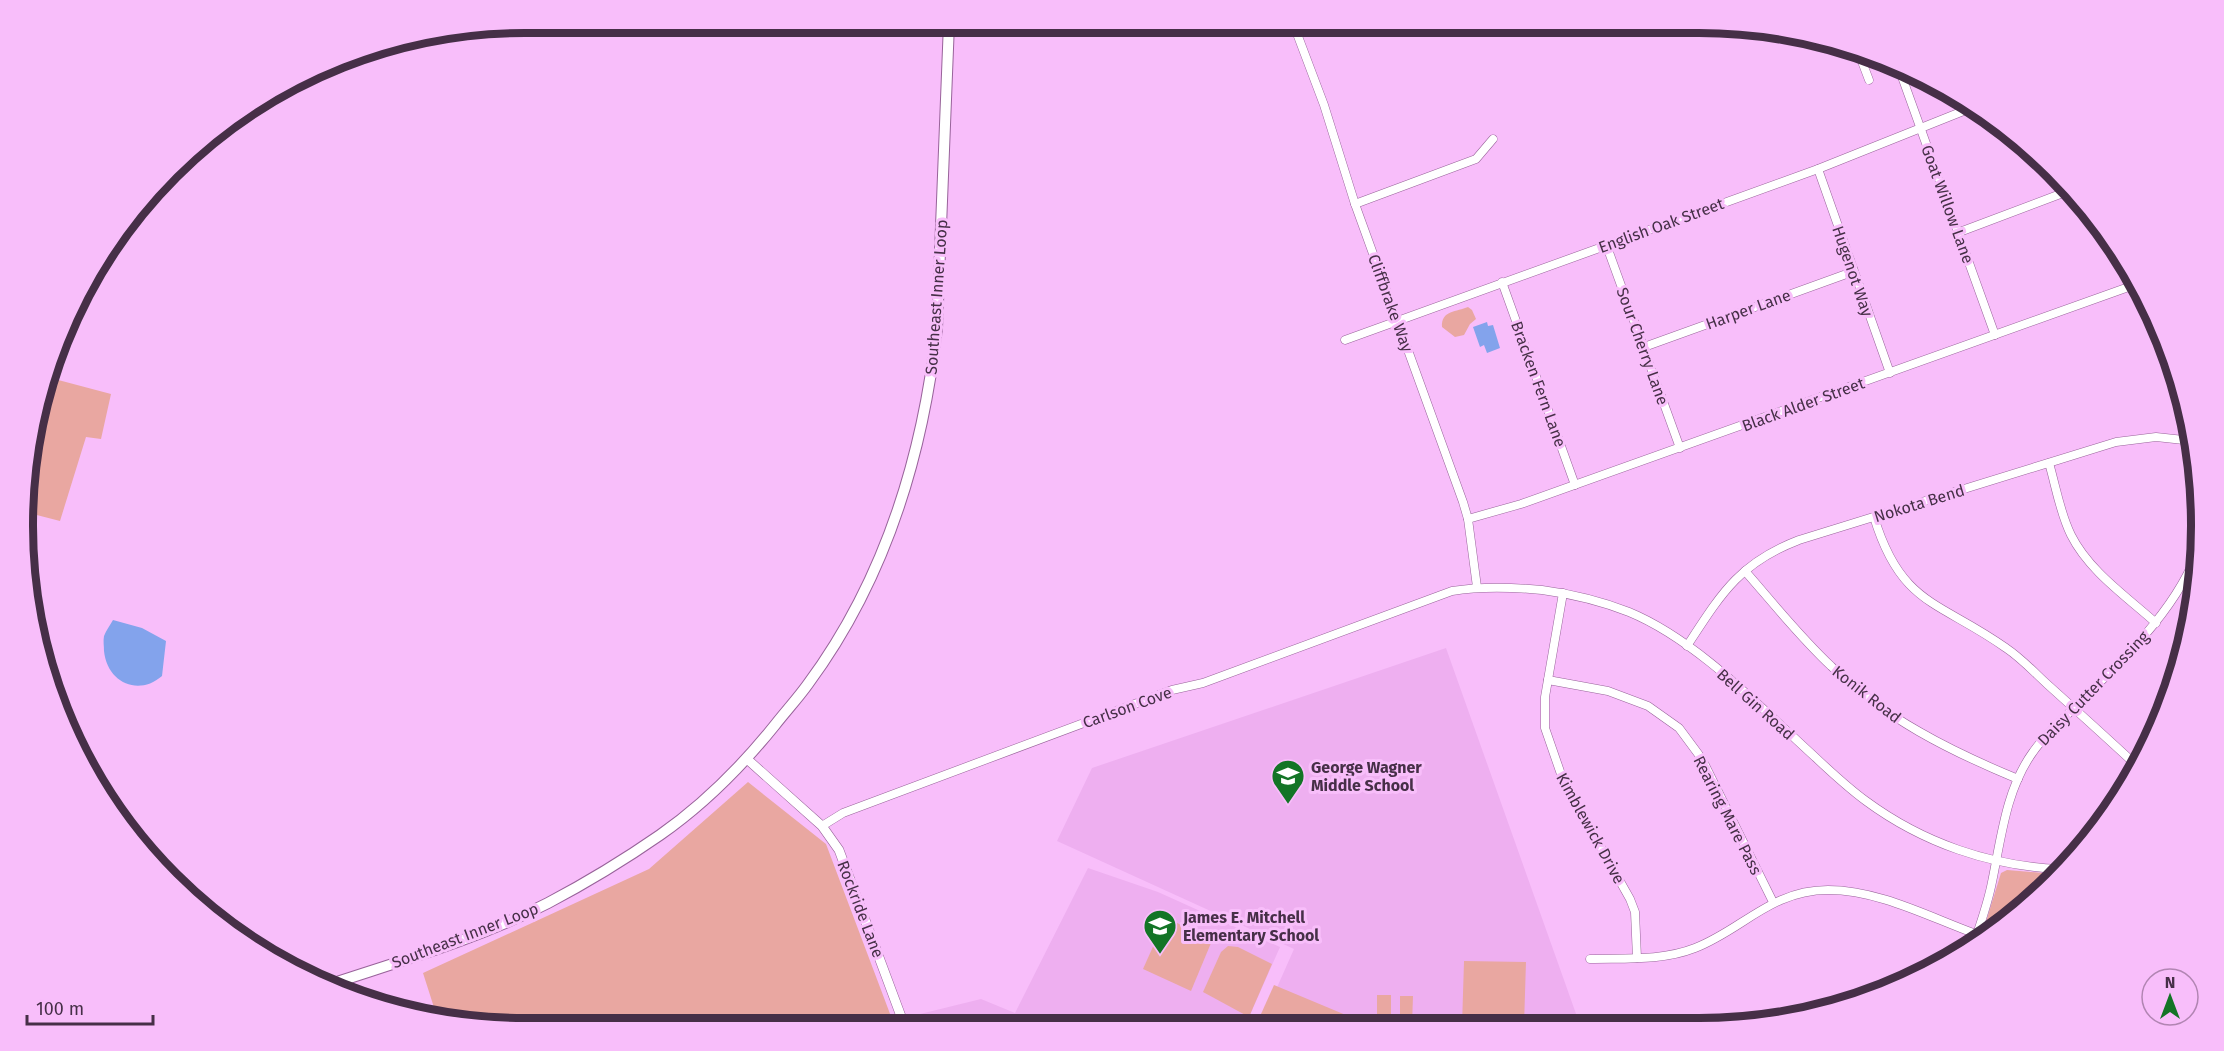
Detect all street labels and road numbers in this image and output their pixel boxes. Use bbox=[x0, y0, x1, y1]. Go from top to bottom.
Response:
street label: Goat Willow Lane bbox=[1917, 142, 1978, 266]
street label: English Oak Street bbox=[1596, 194, 1727, 257]
street label: Southeast Inner Loop bbox=[922, 219, 951, 375]
street label: Hugenot Way bbox=[1828, 223, 1877, 319]
street label: Cliffbrake Way bbox=[1364, 252, 1417, 355]
street label: Sour Cherry Lane bbox=[1612, 285, 1673, 408]
street label: Harper Lane bbox=[1703, 285, 1793, 334]
street label: Bracken Fern Lane bbox=[1507, 319, 1570, 450]
street label: Black Alder Street bbox=[1739, 373, 1867, 435]
street label: Nokota Bend bbox=[1872, 481, 1967, 526]
street label: Daisy Cutter Crossing bbox=[2034, 627, 2153, 750]
street label: Konik Road bbox=[1829, 662, 1905, 727]
street label: Bell Gin Road bbox=[1713, 665, 1798, 744]
street label: Carlson Cove bbox=[1080, 683, 1174, 732]
street label: Rearing Mare Pass bbox=[1689, 753, 1766, 878]
street label: Kimblewick Drive bbox=[1552, 769, 1629, 887]
street label: Rockride Lane bbox=[833, 858, 888, 960]
street label: Southeast Inner Loop bbox=[389, 899, 541, 972]

